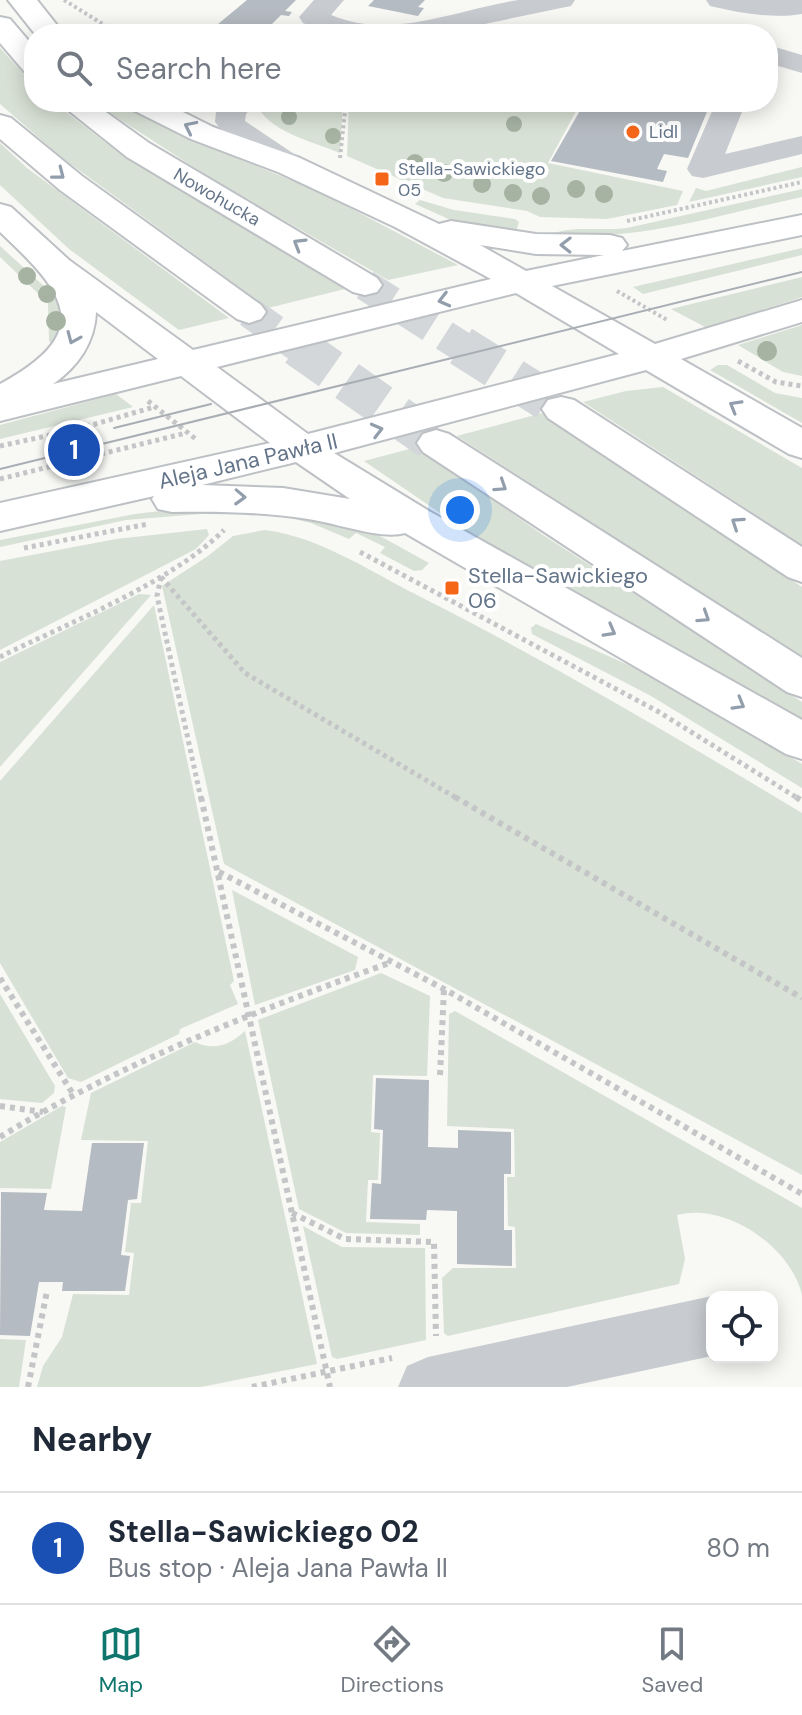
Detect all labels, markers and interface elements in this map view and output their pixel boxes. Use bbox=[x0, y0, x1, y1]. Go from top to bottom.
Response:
search box bbox=[24, 24, 778, 112]
icon: search bbox=[52, 46, 96, 90]
text: Search here bbox=[116, 49, 282, 88]
place label: Lidl bbox=[649, 120, 678, 144]
one-way arrow bbox=[184, 122, 199, 137]
marker: Lidl bbox=[624, 123, 642, 141]
place label: Stella-Sawickiego 05 bbox=[398, 157, 545, 202]
street label: Nowohucka bbox=[169, 162, 265, 232]
one-way arrow bbox=[50, 165, 65, 179]
marker: Stella-Sawickiego 05 bbox=[373, 170, 391, 188]
one-way arrow bbox=[559, 236, 572, 253]
one-way arrow bbox=[293, 238, 308, 254]
one-way arrow bbox=[437, 291, 451, 308]
one-way arrow bbox=[67, 330, 83, 344]
one-way arrow bbox=[729, 400, 744, 416]
pin: 1 bbox=[48, 420, 100, 480]
one-way arrow bbox=[369, 422, 383, 439]
street label: Aleja Jana Pawła II bbox=[156, 426, 340, 496]
one-way arrow bbox=[493, 476, 507, 491]
one-way arrow bbox=[234, 489, 247, 506]
your location bbox=[440, 490, 480, 530]
one-way arrow bbox=[732, 518, 746, 533]
place label: Stella-Sawickiego 06 bbox=[468, 561, 648, 615]
marker: Stella-Sawickiego 06 bbox=[443, 579, 461, 597]
one-way arrow bbox=[695, 607, 710, 622]
one-way arrow bbox=[601, 621, 616, 636]
one-way arrow bbox=[730, 695, 745, 710]
map controls bbox=[706, 1291, 778, 1363]
button: locate bbox=[706, 1291, 778, 1363]
text: Nearby bbox=[32, 1417, 152, 1462]
text: Stella-Sawickiego 02 bbox=[108, 1512, 418, 1551]
text: 1 bbox=[53, 1531, 63, 1565]
text: 80 m bbox=[706, 1531, 770, 1565]
text: Bus stop · Aleja Jana Pawła II bbox=[108, 1551, 448, 1585]
tab: Map bbox=[99, 1622, 143, 1699]
tab: Directions bbox=[341, 1622, 444, 1699]
tab: Saved bbox=[642, 1622, 703, 1699]

